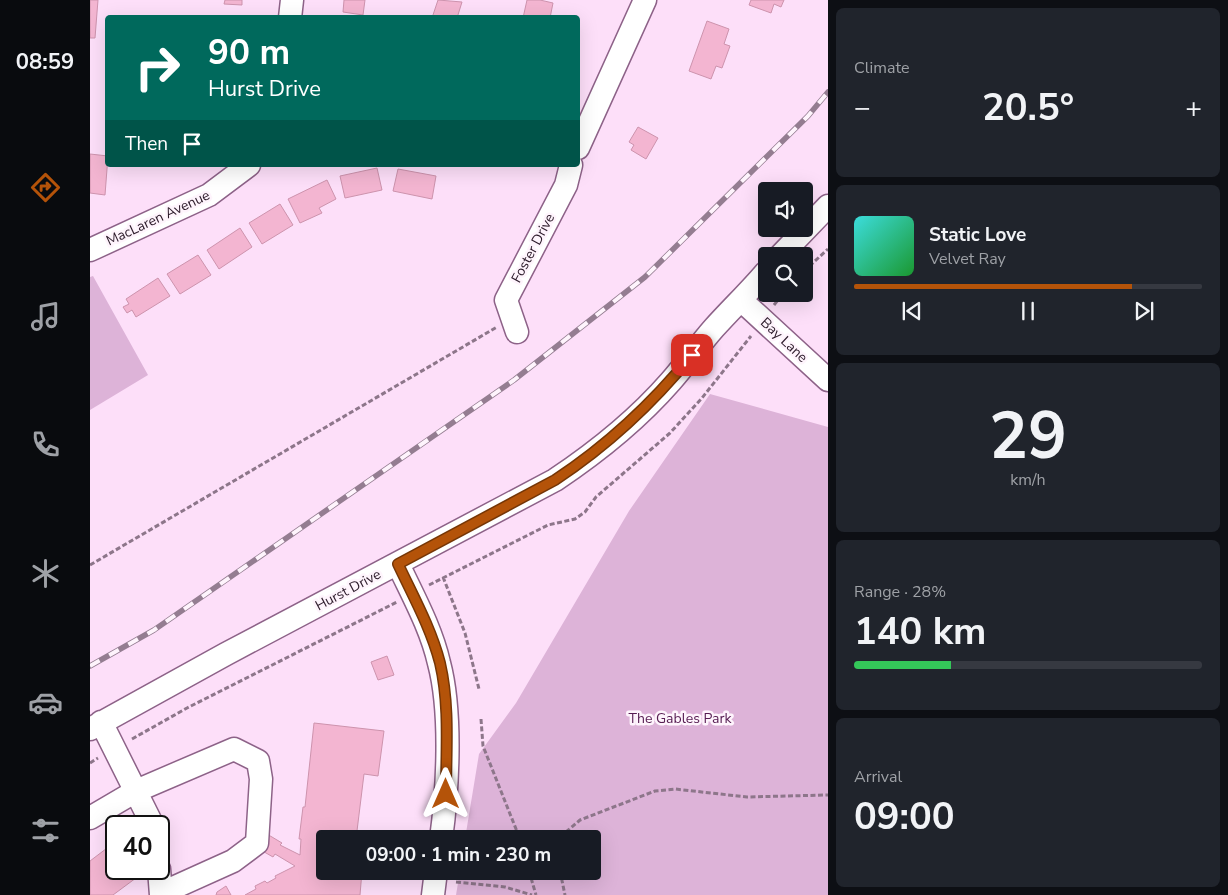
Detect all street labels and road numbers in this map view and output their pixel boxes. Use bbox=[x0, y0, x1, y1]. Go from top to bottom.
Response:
street label: MacLaren Avenue bbox=[103, 186, 213, 250]
street label: Foster Drive bbox=[507, 210, 559, 286]
street label: Bay Lane bbox=[756, 313, 812, 367]
street label: Hurst Drive bbox=[312, 565, 384, 615]

